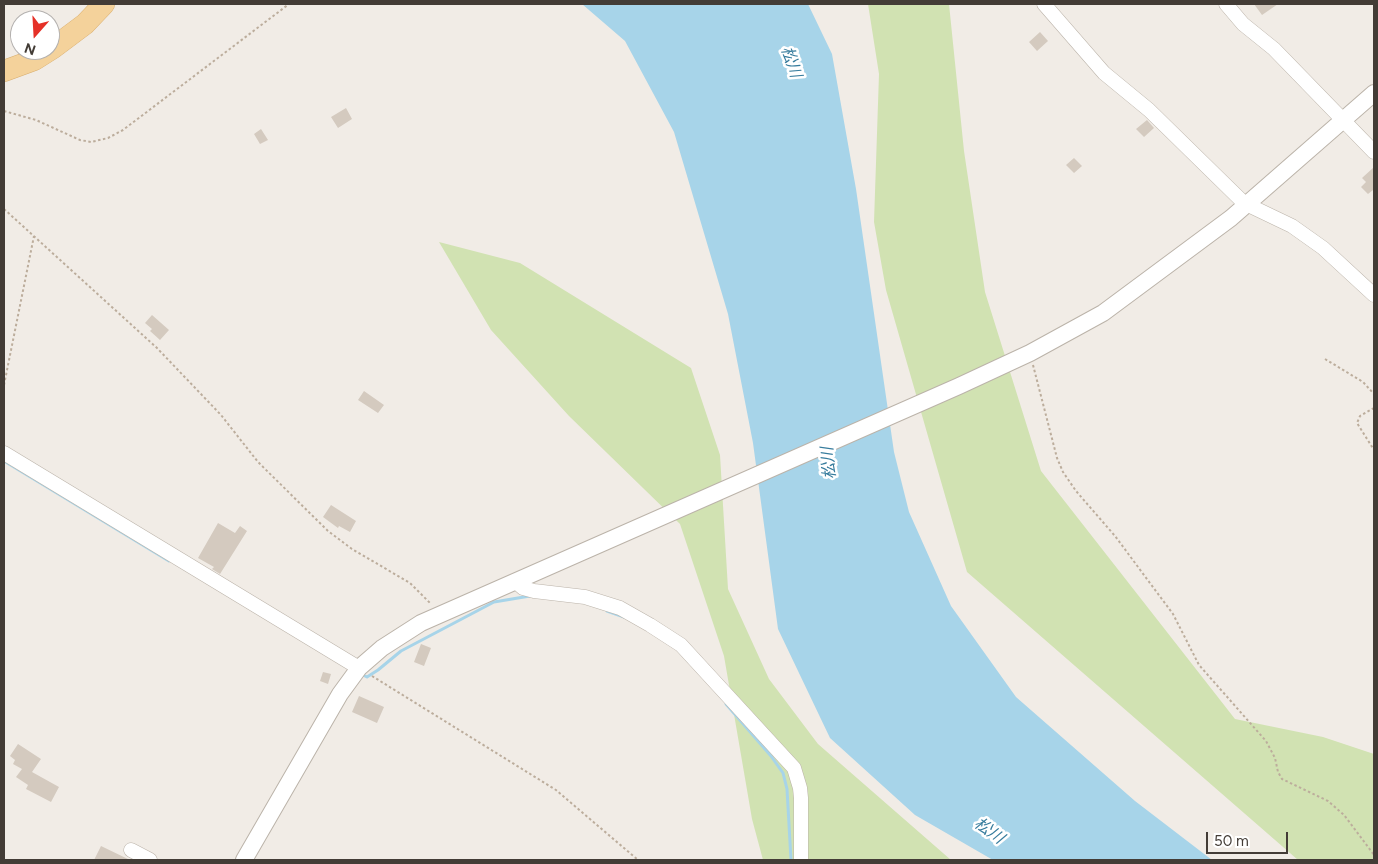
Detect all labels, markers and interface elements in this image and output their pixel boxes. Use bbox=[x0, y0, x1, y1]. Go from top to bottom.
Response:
north arrow bbox=[10, 10, 60, 60]
text: N bbox=[22, 39, 38, 59]
water label: 松川 bbox=[777, 44, 805, 80]
water label: 松川 bbox=[818, 446, 840, 480]
water label: 松川 bbox=[970, 814, 1008, 848]
scale bar bbox=[1208, 822, 1290, 854]
text: 50 m bbox=[1214, 832, 1249, 850]

